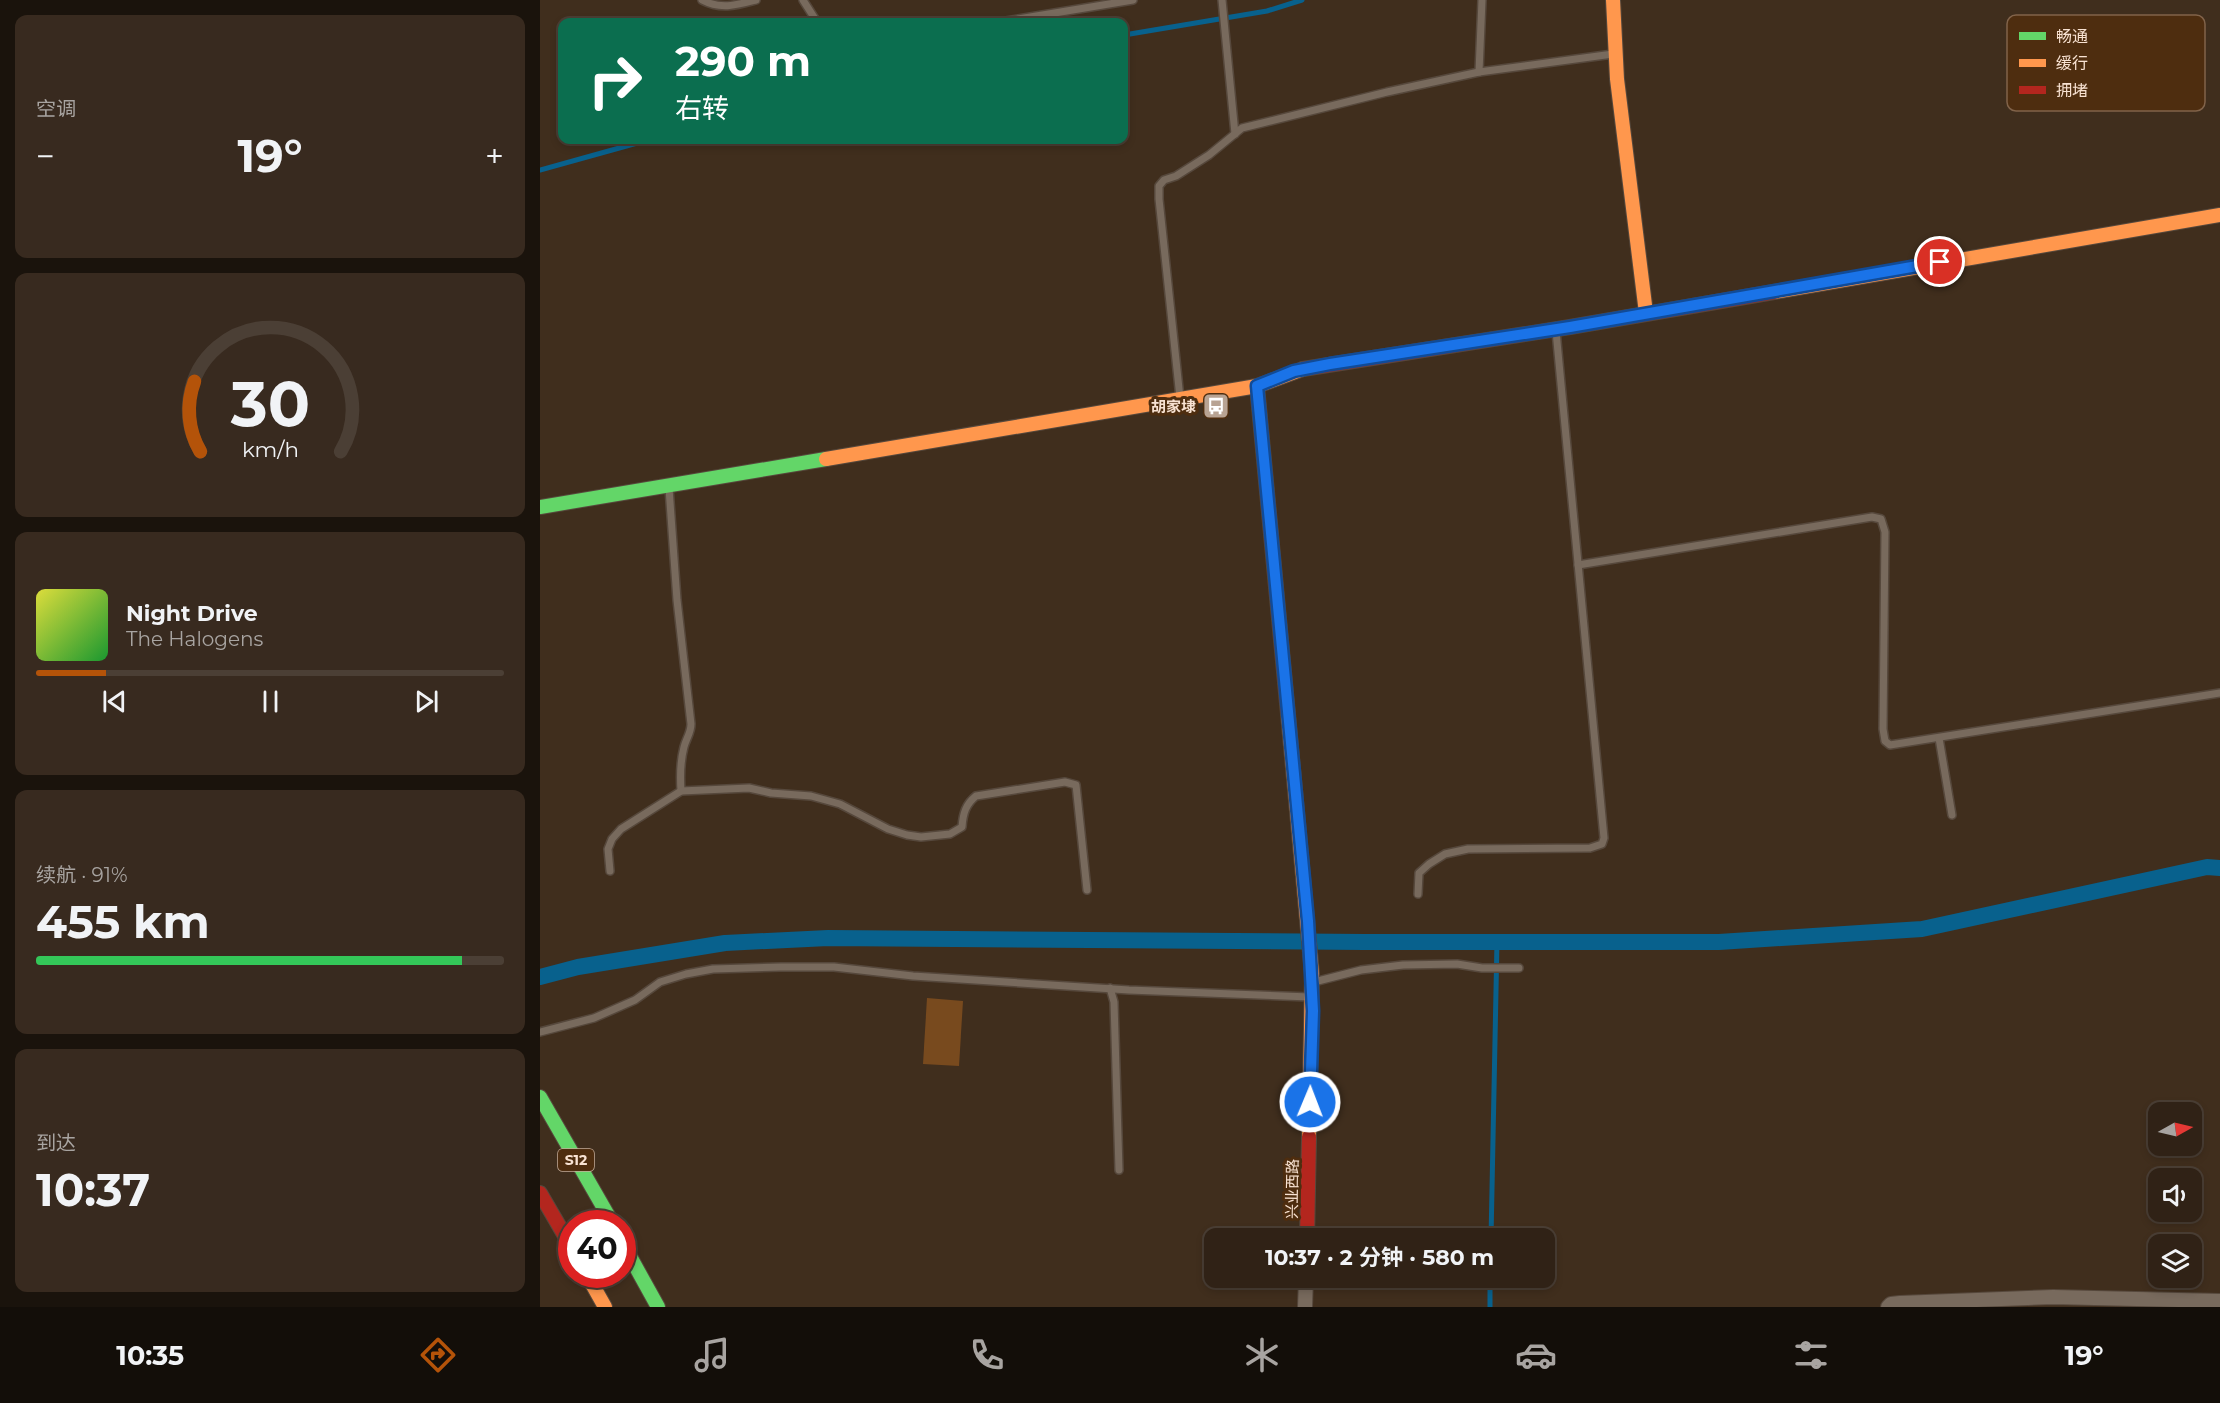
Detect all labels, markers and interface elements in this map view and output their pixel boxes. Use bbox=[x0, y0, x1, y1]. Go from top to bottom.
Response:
legend bbox=[2007, 15, 2205, 111]
text: 畅通 bbox=[2056, 27, 2088, 46]
text: 290 m bbox=[675, 35, 811, 87]
icon: right bbox=[576, 42, 654, 120]
text: 缓行 bbox=[2056, 54, 2088, 73]
text: 拥堵 bbox=[2056, 81, 2088, 100]
text: 右转 bbox=[675, 92, 729, 125]
text: 空调 bbox=[36, 97, 76, 121]
text: 19° bbox=[237, 128, 303, 183]
text: − bbox=[36, 136, 55, 176]
text: + bbox=[485, 136, 504, 176]
pin bbox=[1914, 236, 1965, 287]
icon: arrive bbox=[1923, 245, 1956, 278]
text: 30 bbox=[229, 366, 310, 442]
bus stop icon: 胡家埭 bbox=[1201, 391, 1231, 421]
place label: 胡家埭 bbox=[1151, 397, 1196, 416]
text: km/h bbox=[241, 437, 299, 463]
text: Night Drive bbox=[126, 600, 258, 627]
text: The Halogens bbox=[126, 627, 263, 651]
icon: previous bbox=[98, 685, 131, 718]
icon: pause bbox=[254, 685, 287, 718]
icon: next bbox=[410, 685, 443, 718]
text: 续航 · 91% bbox=[36, 863, 128, 887]
text: 455 km bbox=[36, 894, 210, 949]
position arrow bbox=[1278, 1070, 1342, 1134]
north arrow bbox=[2148, 1102, 2202, 1156]
map controls bbox=[2148, 1102, 2202, 1288]
text: 到达 bbox=[36, 1131, 76, 1155]
road number: S12 bbox=[558, 1149, 594, 1171]
street label: 兴业西路 bbox=[1282, 1159, 1302, 1219]
text: 10:37 bbox=[36, 1162, 150, 1217]
button: sound bbox=[2148, 1168, 2202, 1222]
speed limit sign: 40 bbox=[558, 1210, 636, 1288]
button: layers bbox=[2148, 1234, 2202, 1288]
text: 10:37 · 2 分钟 · 580 m bbox=[1265, 1244, 1494, 1271]
icon: directions bbox=[417, 1334, 459, 1376]
icon: music bbox=[691, 1334, 733, 1376]
icon: phone bbox=[966, 1334, 1008, 1376]
icon: climate bbox=[1241, 1334, 1283, 1376]
icon: car bbox=[1515, 1334, 1557, 1376]
icon: filters bbox=[1790, 1334, 1832, 1376]
text: 10:35 bbox=[116, 1339, 184, 1372]
text: 19° bbox=[2065, 1339, 2104, 1372]

